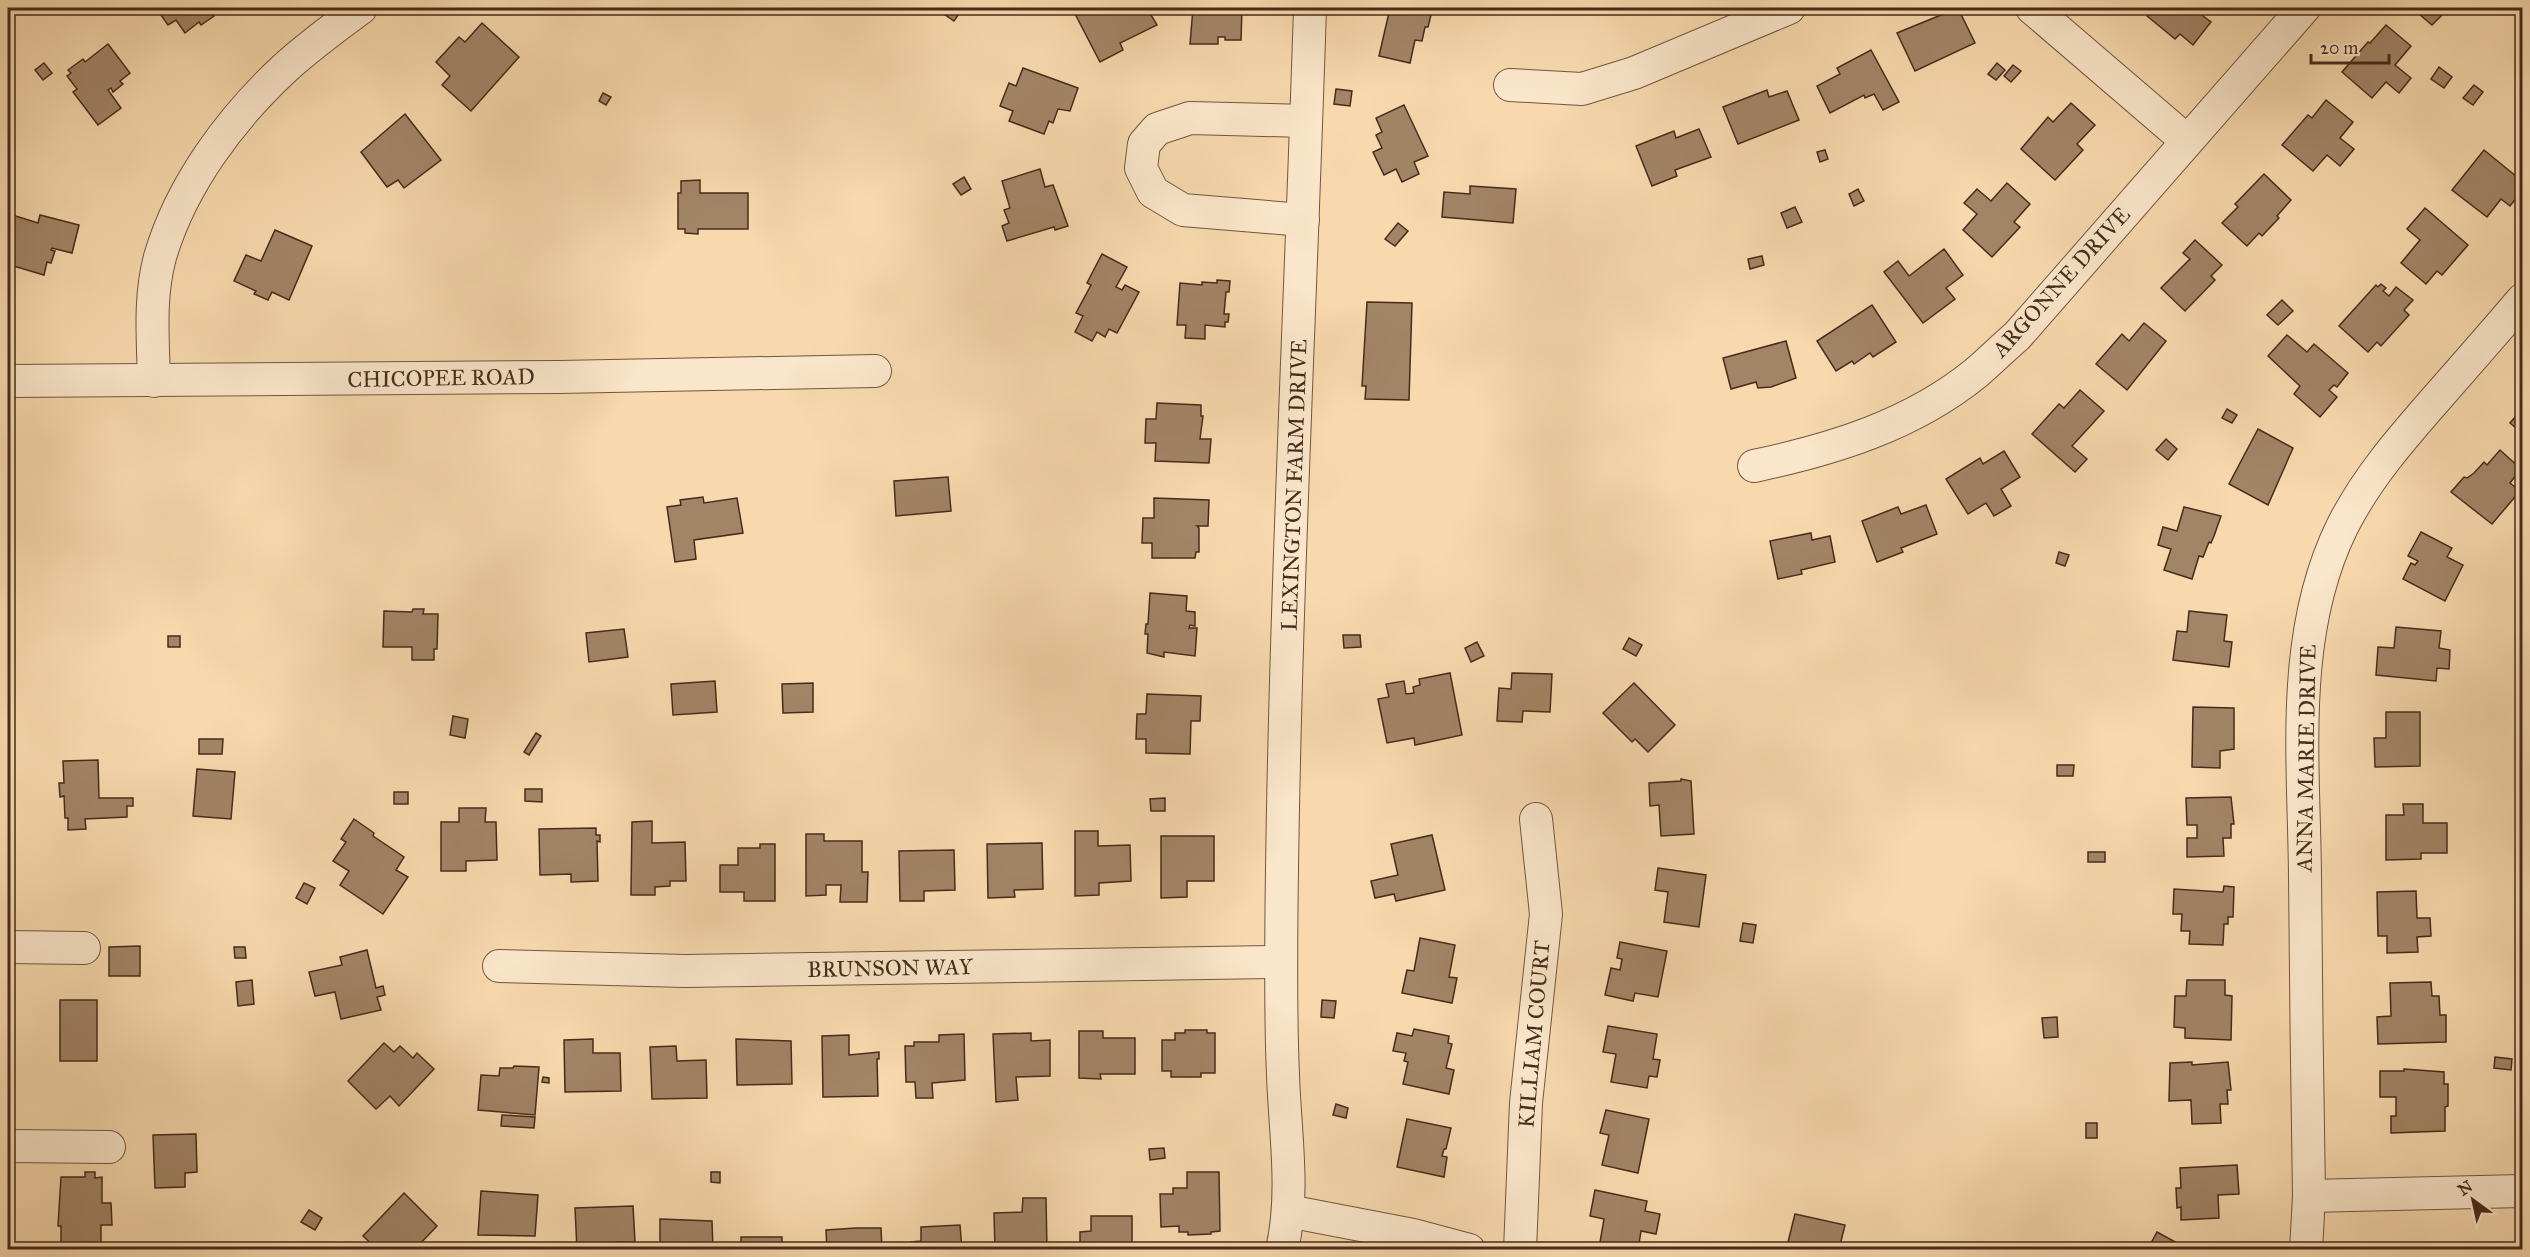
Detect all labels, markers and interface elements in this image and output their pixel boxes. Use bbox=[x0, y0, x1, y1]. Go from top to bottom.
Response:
scale bar bbox=[2311, 27, 2389, 65]
text: 20 m bbox=[2320, 37, 2358, 59]
street label: ARGONNE DRIVE bbox=[1986, 201, 2136, 364]
street label: LEXINGTON FARM DRIVE bbox=[1275, 338, 1313, 631]
street label: CHICOPEE ROAD bbox=[347, 363, 535, 393]
street label: ANNA MARIE DRIVE bbox=[2290, 644, 2321, 873]
street label: KILLIAM COURT bbox=[1512, 939, 1556, 1129]
street label: BRUNSON WAY bbox=[807, 953, 974, 983]
north arrow bbox=[2443, 1170, 2503, 1230]
text: N bbox=[2454, 1176, 2476, 1200]

